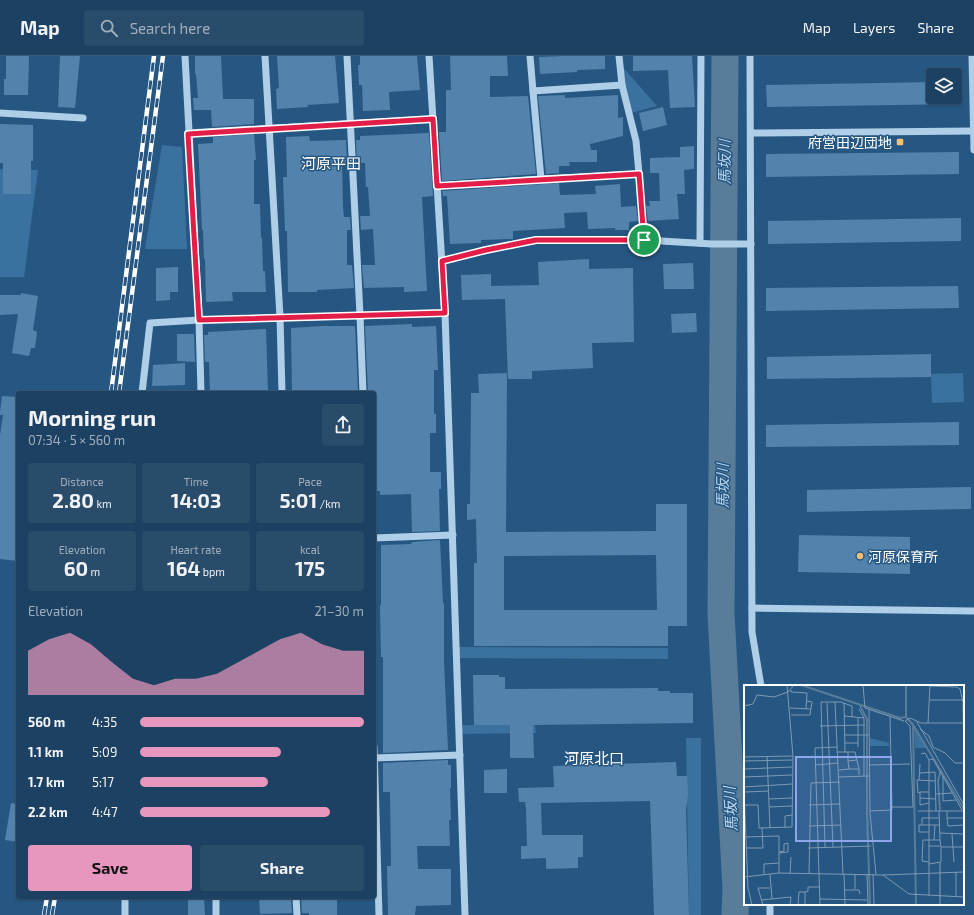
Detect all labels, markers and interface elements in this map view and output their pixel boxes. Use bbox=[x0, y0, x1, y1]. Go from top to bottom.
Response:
search box bbox=[84, 10, 364, 46]
text: Map bbox=[20, 16, 60, 39]
icon: search bbox=[98, 17, 120, 39]
text: Search here bbox=[130, 19, 210, 37]
text: Map bbox=[803, 19, 831, 36]
text: Layers bbox=[853, 19, 895, 36]
text: Share bbox=[917, 19, 954, 36]
map controls bbox=[926, 68, 962, 104]
button: layers bbox=[926, 68, 962, 104]
place label: 府営田辺団地 bbox=[808, 134, 892, 151]
marker: 府営田辺団地 bbox=[895, 137, 905, 147]
water label: 馬坂川 bbox=[715, 138, 733, 185]
district label: 河原平田 bbox=[301, 154, 361, 172]
pin bbox=[627, 223, 661, 257]
icon: arrive bbox=[633, 229, 655, 251]
text: Morning run bbox=[28, 404, 156, 430]
button: share bbox=[322, 404, 364, 446]
text: 07:34 · 5 × 560 m bbox=[28, 432, 125, 448]
water label: 馬坂川 bbox=[713, 462, 731, 509]
text: Distance bbox=[60, 475, 104, 488]
text: Time bbox=[184, 475, 208, 488]
text: Pace bbox=[298, 475, 322, 488]
text: 2.80 bbox=[52, 488, 94, 512]
text: 14:03 bbox=[171, 488, 221, 512]
text: 5:01 bbox=[280, 488, 317, 512]
text: km bbox=[94, 497, 112, 510]
text: /km bbox=[317, 497, 340, 510]
text: Elevation bbox=[59, 543, 105, 556]
text: Heart rate bbox=[171, 543, 221, 556]
text: kcal bbox=[300, 543, 320, 556]
place label: 河原保育所 bbox=[868, 548, 938, 565]
marker: 河原保育所 bbox=[855, 551, 865, 561]
text: 60 bbox=[64, 556, 88, 580]
text: 164 bbox=[167, 556, 200, 580]
text: 175 bbox=[295, 556, 325, 580]
text: m bbox=[88, 565, 100, 578]
text: bpm bbox=[200, 565, 225, 578]
text: Elevation bbox=[28, 603, 83, 619]
text: 21–30 m bbox=[314, 603, 364, 619]
inset map bbox=[744, 685, 964, 905]
text: 560 m bbox=[28, 714, 65, 730]
text: 4:35 bbox=[92, 714, 117, 730]
text: 1.1 km bbox=[28, 744, 63, 760]
text: 5:09 bbox=[92, 744, 117, 760]
district label: 河原北口 bbox=[564, 749, 624, 767]
text: 1.7 km bbox=[28, 774, 65, 790]
text: 5:17 bbox=[92, 774, 114, 790]
water label: 馬坂川 bbox=[720, 784, 740, 832]
text: 2.2 km bbox=[28, 804, 68, 820]
text: 4:47 bbox=[92, 804, 118, 820]
button: Save bbox=[28, 845, 192, 891]
button: Share bbox=[200, 845, 364, 891]

